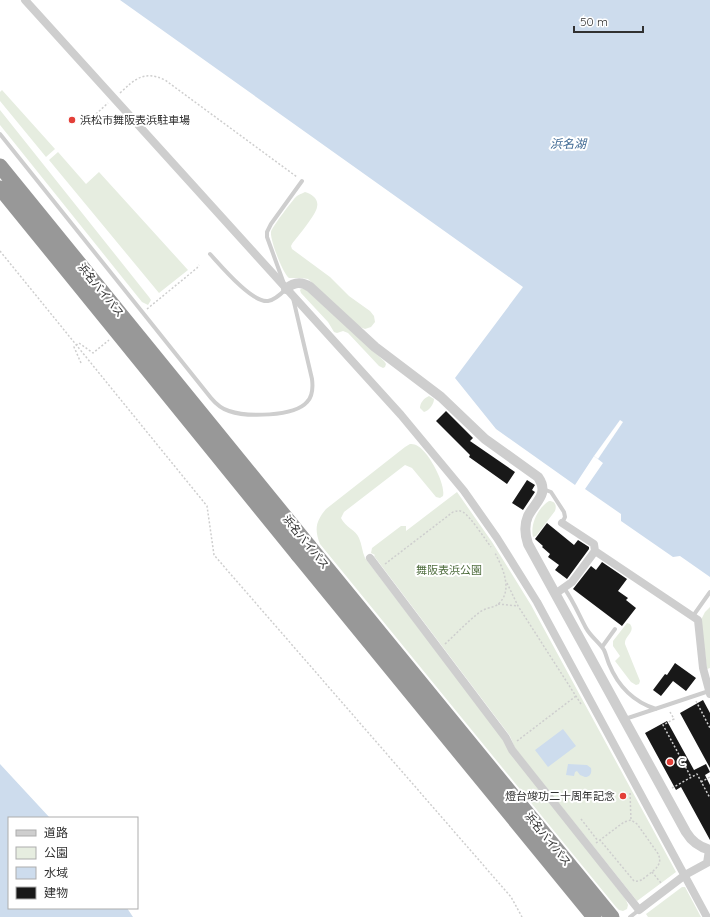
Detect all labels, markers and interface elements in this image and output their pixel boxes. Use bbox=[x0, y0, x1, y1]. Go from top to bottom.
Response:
scale bar bbox=[574, 8, 643, 34]
text: 50 m bbox=[580, 14, 608, 29]
place label: 浜松市舞阪表浜駐車場 bbox=[80, 113, 190, 127]
marker: 浜松市舞阪表浜駐車場 bbox=[67, 115, 77, 125]
water label: 浜名湖 bbox=[550, 136, 588, 151]
street label: 浜名バイパス bbox=[75, 260, 127, 320]
street label: 浜名バイパス bbox=[280, 512, 332, 572]
park label: 舞阪表浜公園 bbox=[416, 563, 482, 577]
place label: C bbox=[678, 755, 685, 769]
marker: C bbox=[665, 757, 675, 767]
place label: 燈台竣功二十周年記念 bbox=[505, 789, 615, 803]
marker: 燈台竣功二十周年記念 bbox=[618, 791, 628, 801]
street label: 浜名バイパス bbox=[522, 809, 574, 869]
legend bbox=[8, 817, 138, 909]
text: 道路 bbox=[44, 825, 68, 840]
text: 公園 bbox=[44, 845, 68, 860]
text: 水域 bbox=[44, 865, 68, 880]
text: 建物 bbox=[44, 885, 68, 900]

